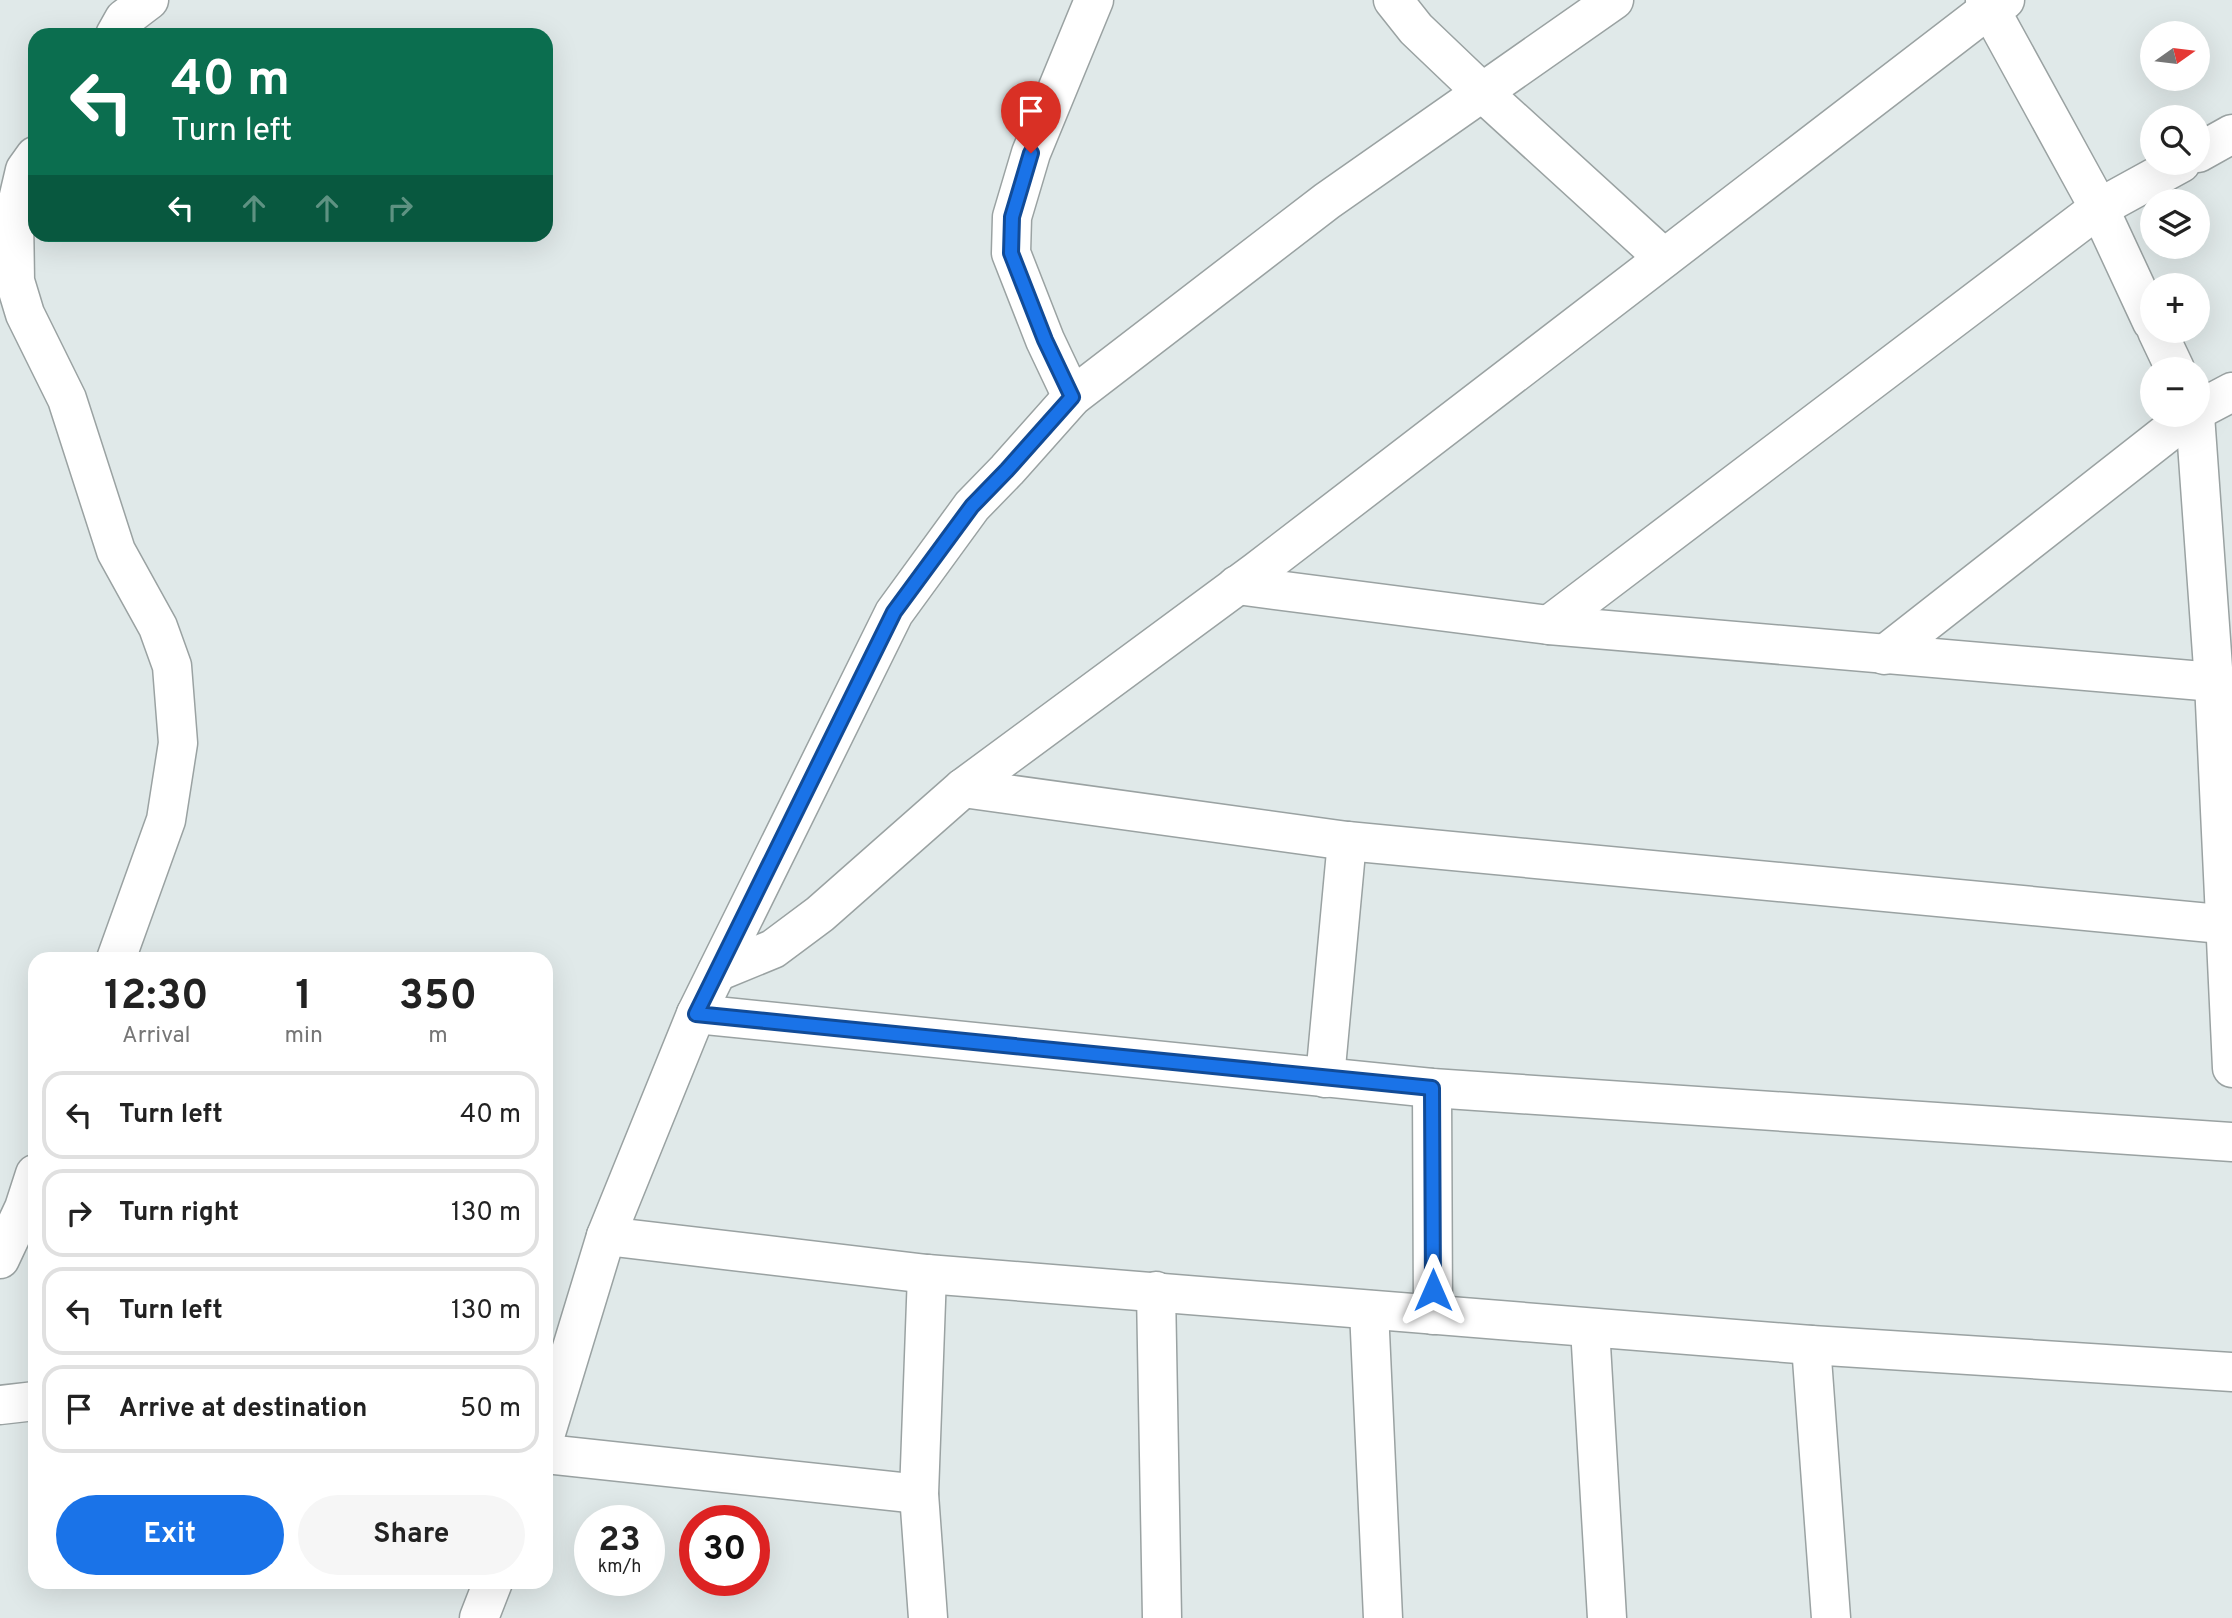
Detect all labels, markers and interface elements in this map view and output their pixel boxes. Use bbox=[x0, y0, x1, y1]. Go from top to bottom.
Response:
north arrow bbox=[2140, 21, 2210, 91]
map controls bbox=[2140, 21, 2210, 427]
text: 40 m bbox=[171, 51, 290, 113]
icon: left bbox=[56, 56, 147, 147]
pin bbox=[1001, 81, 1061, 153]
icon: arrive bbox=[1012, 92, 1050, 130]
button: search bbox=[2140, 105, 2210, 175]
text: Turn left bbox=[171, 112, 292, 152]
icon: left bbox=[162, 189, 200, 227]
icon: ahead bbox=[235, 189, 273, 227]
icon: ahead bbox=[308, 189, 346, 227]
icon: right bbox=[381, 189, 419, 227]
button: layers bbox=[2140, 189, 2210, 259]
button: + bbox=[2140, 273, 2210, 343]
button: − bbox=[2140, 357, 2210, 427]
text: 12:30 bbox=[104, 971, 209, 1024]
text: 1 bbox=[295, 971, 312, 1024]
text: 350 bbox=[399, 971, 477, 1024]
text: Arrival bbox=[122, 1022, 191, 1051]
text: min bbox=[285, 1022, 323, 1051]
text: m bbox=[428, 1022, 448, 1051]
icon: left bbox=[60, 1096, 98, 1134]
text: Turn left bbox=[119, 1099, 223, 1132]
text: 40 m bbox=[460, 1099, 521, 1132]
icon: right bbox=[60, 1194, 98, 1232]
text: Turn right bbox=[119, 1197, 239, 1230]
text: 130 m bbox=[451, 1197, 521, 1230]
position arrow bbox=[1396, 1253, 1470, 1327]
icon: left bbox=[60, 1292, 98, 1330]
text: Turn left bbox=[119, 1295, 223, 1328]
text: 130 m bbox=[451, 1295, 521, 1328]
icon: arrive bbox=[60, 1390, 98, 1428]
text: Arrive at destination bbox=[119, 1393, 367, 1426]
text: 50 m bbox=[460, 1393, 521, 1426]
button: Exit bbox=[56, 1495, 284, 1575]
button: Share bbox=[298, 1495, 525, 1575]
speed limit sign: 30 bbox=[679, 1505, 770, 1596]
text: 23 bbox=[598, 1519, 641, 1563]
text: km/h bbox=[598, 1556, 641, 1579]

